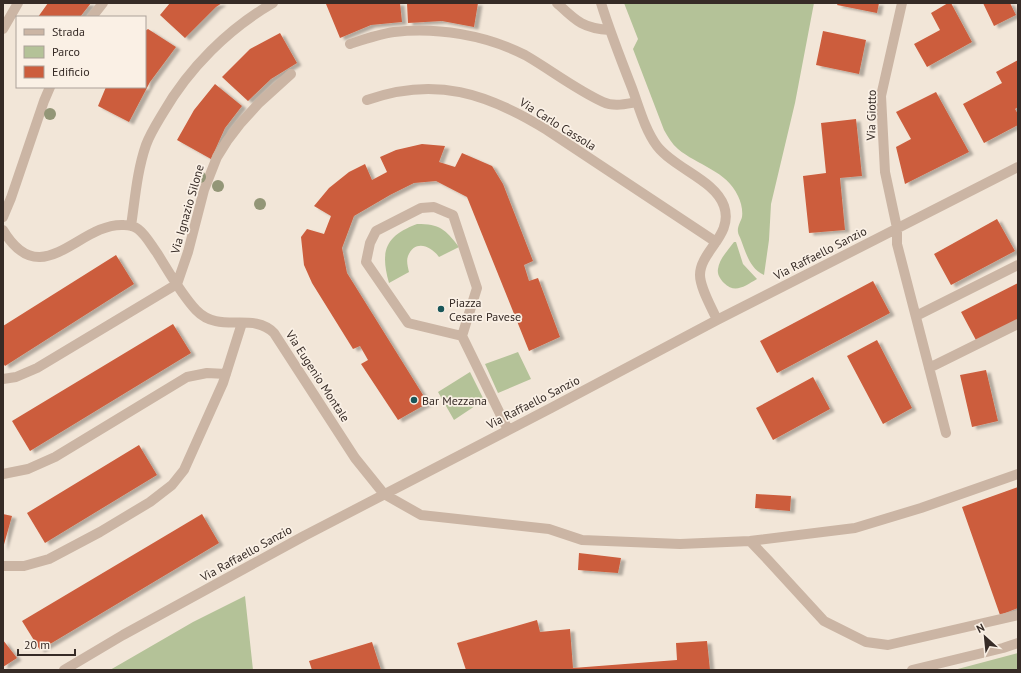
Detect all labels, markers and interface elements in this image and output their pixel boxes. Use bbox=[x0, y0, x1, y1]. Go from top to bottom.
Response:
legend bbox=[16, 16, 146, 88]
text: Strada bbox=[52, 24, 85, 39]
text: Parco bbox=[52, 44, 80, 59]
text: Edificio bbox=[52, 64, 90, 79]
street label: Via Giotto bbox=[863, 90, 879, 141]
street label: Via Carlo Cassola bbox=[516, 94, 599, 154]
street label: Via Ignazio Silone bbox=[167, 163, 207, 256]
street label: Via Raffaello Sanzio bbox=[770, 223, 869, 283]
place label: Piazza Cesare Pavese bbox=[449, 295, 521, 324]
marker: Piazza Cesare Pavese bbox=[436, 304, 446, 314]
street label: Via Eugenio Montale bbox=[282, 327, 353, 425]
street label: Via Raffaello Sanzio bbox=[483, 372, 582, 432]
place label: Bar Mezzana bbox=[422, 393, 487, 408]
marker: Bar Mezzana bbox=[409, 395, 419, 405]
street label: Via Raffaello Sanzio bbox=[197, 522, 294, 585]
north arrow bbox=[965, 617, 1005, 657]
text: N bbox=[974, 620, 987, 636]
scale bar bbox=[18, 631, 75, 657]
text: 20 m bbox=[24, 637, 50, 652]

